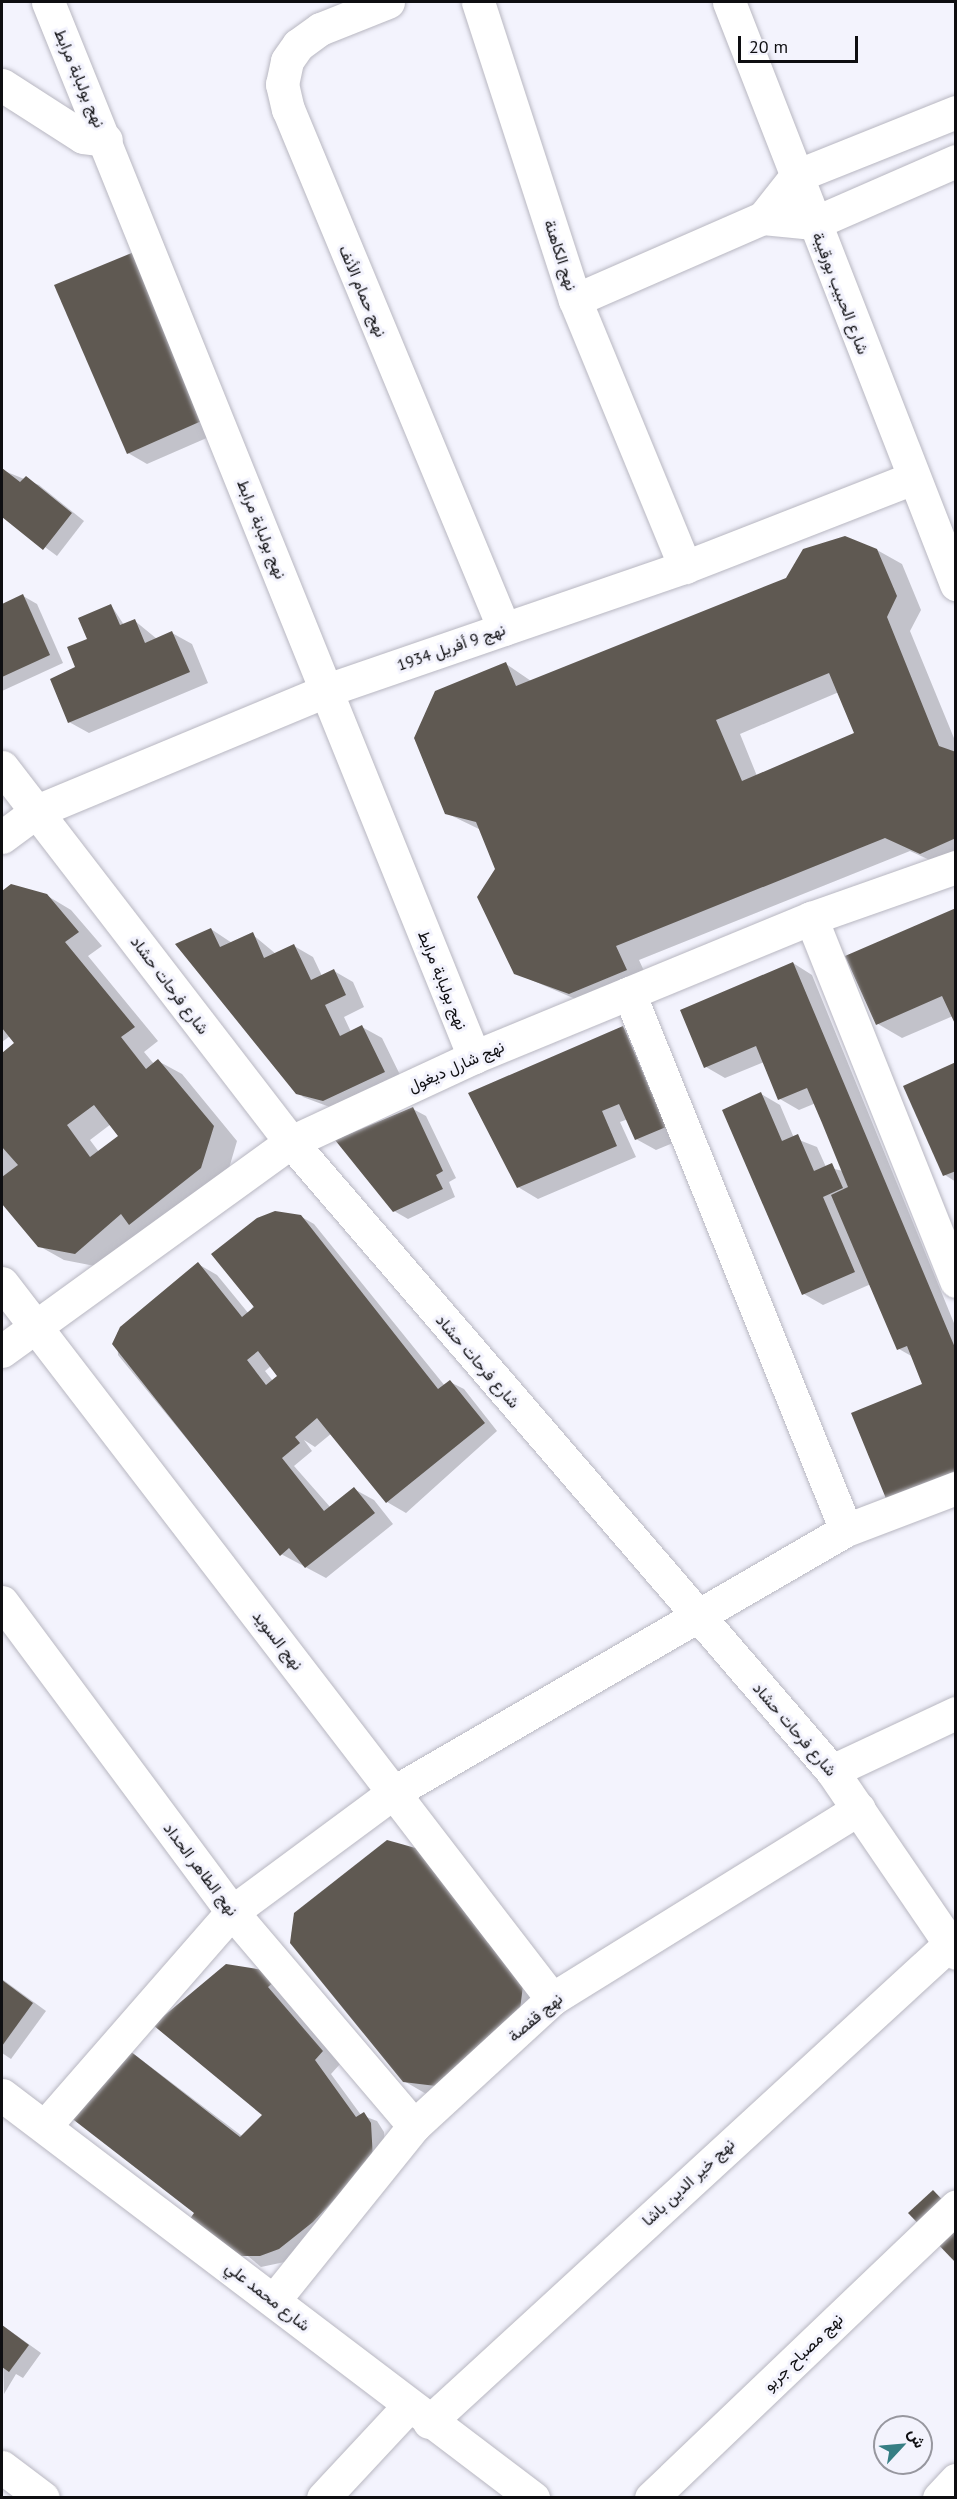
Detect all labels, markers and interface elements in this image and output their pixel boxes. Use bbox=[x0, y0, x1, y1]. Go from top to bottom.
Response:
scale bar bbox=[741, 24, 861, 62]
street label: نهج بولبابة مرابط bbox=[51, 26, 109, 130]
text: 20 m bbox=[749, 35, 788, 58]
street label: نهج الكاهنة bbox=[541, 217, 581, 293]
street label: شارع الحبيب بورقيبة bbox=[809, 229, 873, 357]
street label: نهج حمام الأنف bbox=[335, 242, 391, 340]
street label: نهج بولبابة مرابط bbox=[233, 476, 291, 582]
street label: نهج 9 أفريل 1934 bbox=[394, 619, 508, 675]
street label: نهج بولبابة مرابط bbox=[414, 927, 472, 1033]
street label: شارع فرحات حشاد bbox=[127, 932, 213, 1038]
street label: نهج شارل ديغول bbox=[405, 1036, 507, 1096]
street label: شارع فرحات حشاد bbox=[432, 1310, 524, 1412]
street label: نهج السويد bbox=[249, 1606, 307, 1674]
street label: شارع فرحات حشاد bbox=[749, 1678, 841, 1780]
street label: نهج الطاهر الحداد bbox=[160, 1819, 242, 1919]
street label: نهج قفصة bbox=[504, 1989, 566, 2045]
street label: نهج خير الدين باشا bbox=[638, 2134, 738, 2230]
street label: شارع محمد علي bbox=[222, 2257, 314, 2335]
street label: نهج مصباح جربو bbox=[759, 2309, 847, 2395]
north arrow bbox=[873, 2415, 933, 2475]
text: ش bbox=[904, 2425, 931, 2451]

